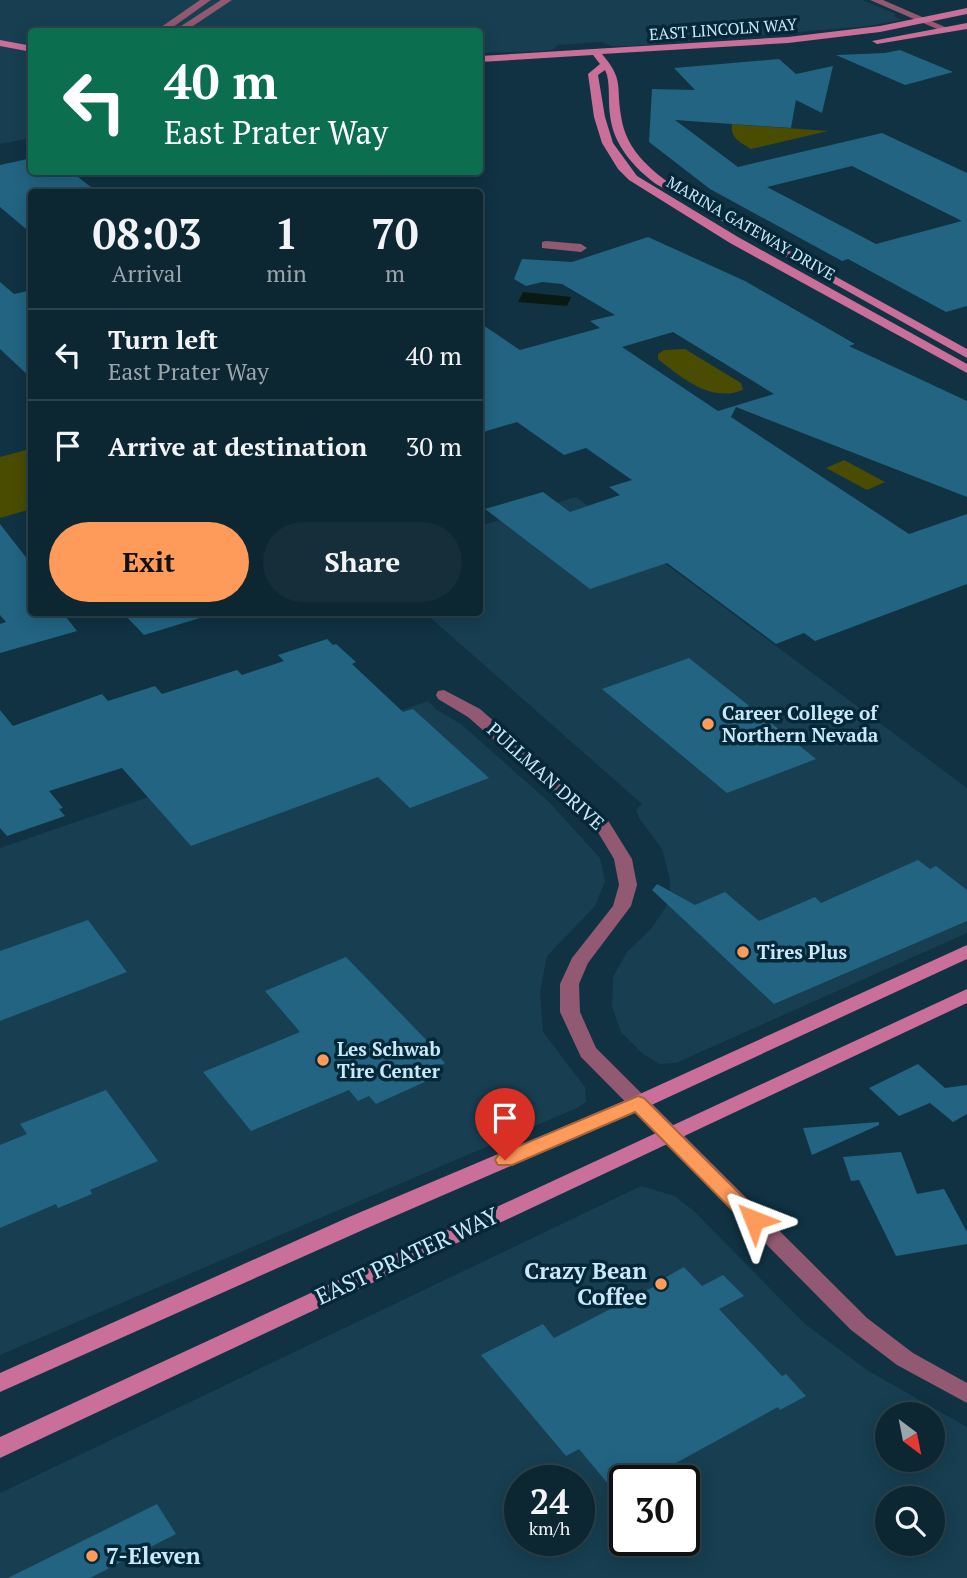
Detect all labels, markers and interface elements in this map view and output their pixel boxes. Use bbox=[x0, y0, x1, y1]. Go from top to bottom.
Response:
street label: EAST LINCOLN WAY bbox=[648, 13, 798, 45]
text: 40 m bbox=[164, 48, 278, 113]
icon: left bbox=[49, 56, 140, 147]
text: East Prater Way bbox=[164, 111, 388, 153]
street label: MARINA GATEWAY DRIVE bbox=[663, 171, 839, 285]
text: 08:03 bbox=[92, 205, 202, 261]
text: 1 bbox=[275, 205, 298, 261]
text: 70 bbox=[371, 205, 419, 261]
text: Arrival bbox=[112, 258, 182, 289]
text: min bbox=[266, 258, 307, 289]
text: m bbox=[385, 258, 405, 289]
text: Turn left bbox=[108, 322, 218, 356]
icon: left bbox=[49, 336, 87, 374]
text: 40 m bbox=[406, 338, 462, 372]
text: East Prater Way bbox=[108, 356, 269, 387]
icon: arrive bbox=[49, 427, 87, 465]
text: Arrive at destination bbox=[108, 429, 367, 463]
text: 30 m bbox=[406, 429, 462, 463]
button: Exit bbox=[49, 522, 249, 602]
button: Share bbox=[263, 522, 462, 602]
place label: Career College of Northern Nevada bbox=[722, 700, 879, 747]
street label: PULLMAN DRIVE bbox=[483, 716, 610, 835]
marker: Career College of Northern Nevada bbox=[700, 716, 716, 732]
place label: Tires Plus bbox=[757, 939, 847, 964]
marker: Tires Plus bbox=[735, 944, 751, 960]
place label: Les Schwab Tire Center bbox=[337, 1036, 441, 1083]
marker: Les Schwab Tire Center bbox=[315, 1052, 331, 1068]
pin bbox=[475, 1088, 535, 1160]
icon: arrive bbox=[486, 1099, 524, 1137]
position arrow bbox=[717, 1183, 791, 1257]
street label: EAST PRATER WAY bbox=[310, 1199, 504, 1312]
place label: Crazy Bean Coffee bbox=[524, 1255, 647, 1312]
marker: Crazy Bean Coffee bbox=[653, 1276, 669, 1292]
north arrow bbox=[875, 1402, 945, 1472]
map controls bbox=[875, 1402, 945, 1556]
speed limit sign: 30 bbox=[609, 1465, 700, 1556]
text: 24 bbox=[530, 1478, 569, 1524]
button: search bbox=[875, 1486, 945, 1556]
text: km/h bbox=[529, 1516, 570, 1540]
place label: 7-Eleven bbox=[106, 1540, 201, 1571]
marker: 7-Eleven bbox=[84, 1548, 100, 1564]

